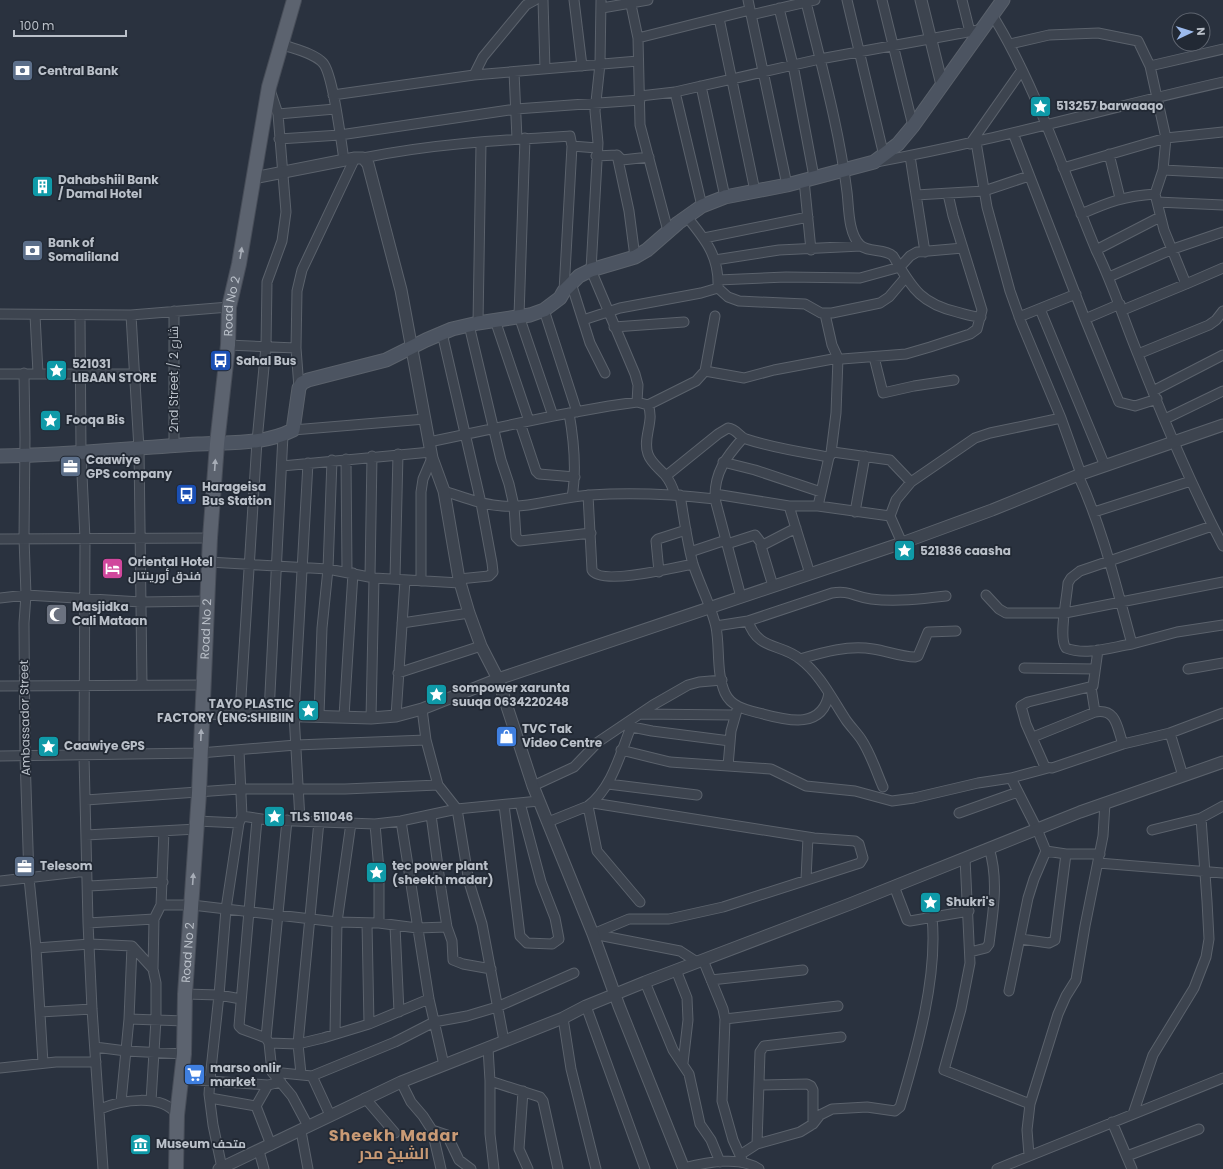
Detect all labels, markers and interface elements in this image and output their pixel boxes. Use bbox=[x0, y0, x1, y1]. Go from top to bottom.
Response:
scale bar bbox=[14, 12, 126, 38]
north arrow bbox=[1171, 12, 1211, 52]
text: 100 m bbox=[20, 17, 54, 34]
text: N bbox=[1193, 27, 1209, 36]
bank icon: Central Bank bbox=[9, 58, 35, 84]
place label: Central Bank bbox=[38, 62, 119, 79]
place icon: 513257 barwaaqo bbox=[1027, 93, 1053, 119]
place label: 513257 barwaaqo bbox=[1056, 97, 1163, 114]
place label: Dahabshiil Bank / Damal Hotel bbox=[58, 171, 159, 202]
building icon: Dahabshiil Bank / Damal Hotel bbox=[30, 174, 56, 200]
place label: Bank of Somaliland bbox=[48, 234, 119, 265]
bank icon: Bank of Somaliland bbox=[19, 237, 45, 263]
one-way arrow bbox=[238, 247, 244, 259]
street label: Road No 2 bbox=[219, 274, 244, 337]
street label: 2nd Street / شارع 2 bbox=[165, 326, 182, 432]
bus stop icon: Sahal Bus bbox=[207, 348, 233, 374]
place label: Sahal Bus bbox=[236, 352, 297, 369]
place label: 521031 LIBAAN STORE bbox=[72, 355, 157, 386]
place icon: 521031 LIBAAN STORE bbox=[43, 358, 69, 384]
place icon: Fooqa Bis bbox=[37, 407, 63, 433]
place label: Fooqa Bis bbox=[66, 411, 125, 428]
place label: Caawiye GPS company bbox=[86, 451, 173, 482]
office icon: Caawiye GPS company bbox=[58, 454, 84, 480]
one-way arrow bbox=[212, 459, 219, 471]
place label: Harageisa Bus Station bbox=[202, 478, 272, 509]
bus stop icon: Harageisa Bus Station bbox=[174, 481, 200, 507]
place icon: 521836 caasha bbox=[891, 538, 917, 564]
place label: 521836 caasha bbox=[920, 542, 1011, 559]
place label: Oriental Hotel فندق أورينتال bbox=[128, 553, 213, 584]
hotel icon: Oriental Hotel فندق أورينتال bbox=[100, 556, 126, 582]
place label: Masjidka Cali Mataan bbox=[72, 598, 147, 629]
street label: Road No 2 bbox=[196, 598, 215, 660]
mosque icon: Masjidka Cali Mataan bbox=[43, 601, 69, 627]
street label: Ambassador Street bbox=[15, 660, 34, 776]
place label: sompower xarunta suuqa 0634220248 bbox=[452, 679, 570, 710]
place icon: sompower xarunta suuqa 0634220248 bbox=[424, 682, 450, 708]
place label: TAYO PLASTIC FACTORY (ENG:SHIBIIN bbox=[157, 695, 294, 726]
place icon: TAYO PLASTIC FACTORY (ENG:SHIBIIN bbox=[296, 698, 322, 724]
place label: TVC Tak Video Centre bbox=[522, 720, 603, 751]
shop icon: TVC Tak Video Centre bbox=[494, 723, 520, 749]
one-way arrow bbox=[198, 728, 204, 741]
place icon: Caawiye GPS bbox=[35, 733, 61, 759]
place label: Caawiye GPS bbox=[64, 737, 145, 754]
place icon: TLS 511046 bbox=[261, 804, 287, 830]
place label: TLS 511046 bbox=[290, 808, 354, 825]
office icon: Telesom bbox=[12, 853, 38, 879]
place label: Telesom bbox=[40, 857, 93, 874]
place label: tec power plant (sheekh madar) bbox=[392, 857, 493, 888]
place icon: tec power plant (sheekh madar) bbox=[364, 860, 390, 886]
one-way arrow bbox=[190, 873, 197, 885]
place icon: Shukri's bbox=[918, 889, 944, 915]
place label: Shukri's bbox=[946, 893, 995, 910]
street label: Road No 2 bbox=[177, 922, 198, 983]
place label: marso onlir market bbox=[210, 1059, 281, 1090]
supermarket icon: marso onlir market bbox=[182, 1062, 208, 1088]
district label: Sheekh Madar الشيخ مدر bbox=[329, 1124, 459, 1165]
museum icon: Museum متحف bbox=[127, 1131, 153, 1157]
place label: Museum متحف bbox=[156, 1135, 246, 1152]

